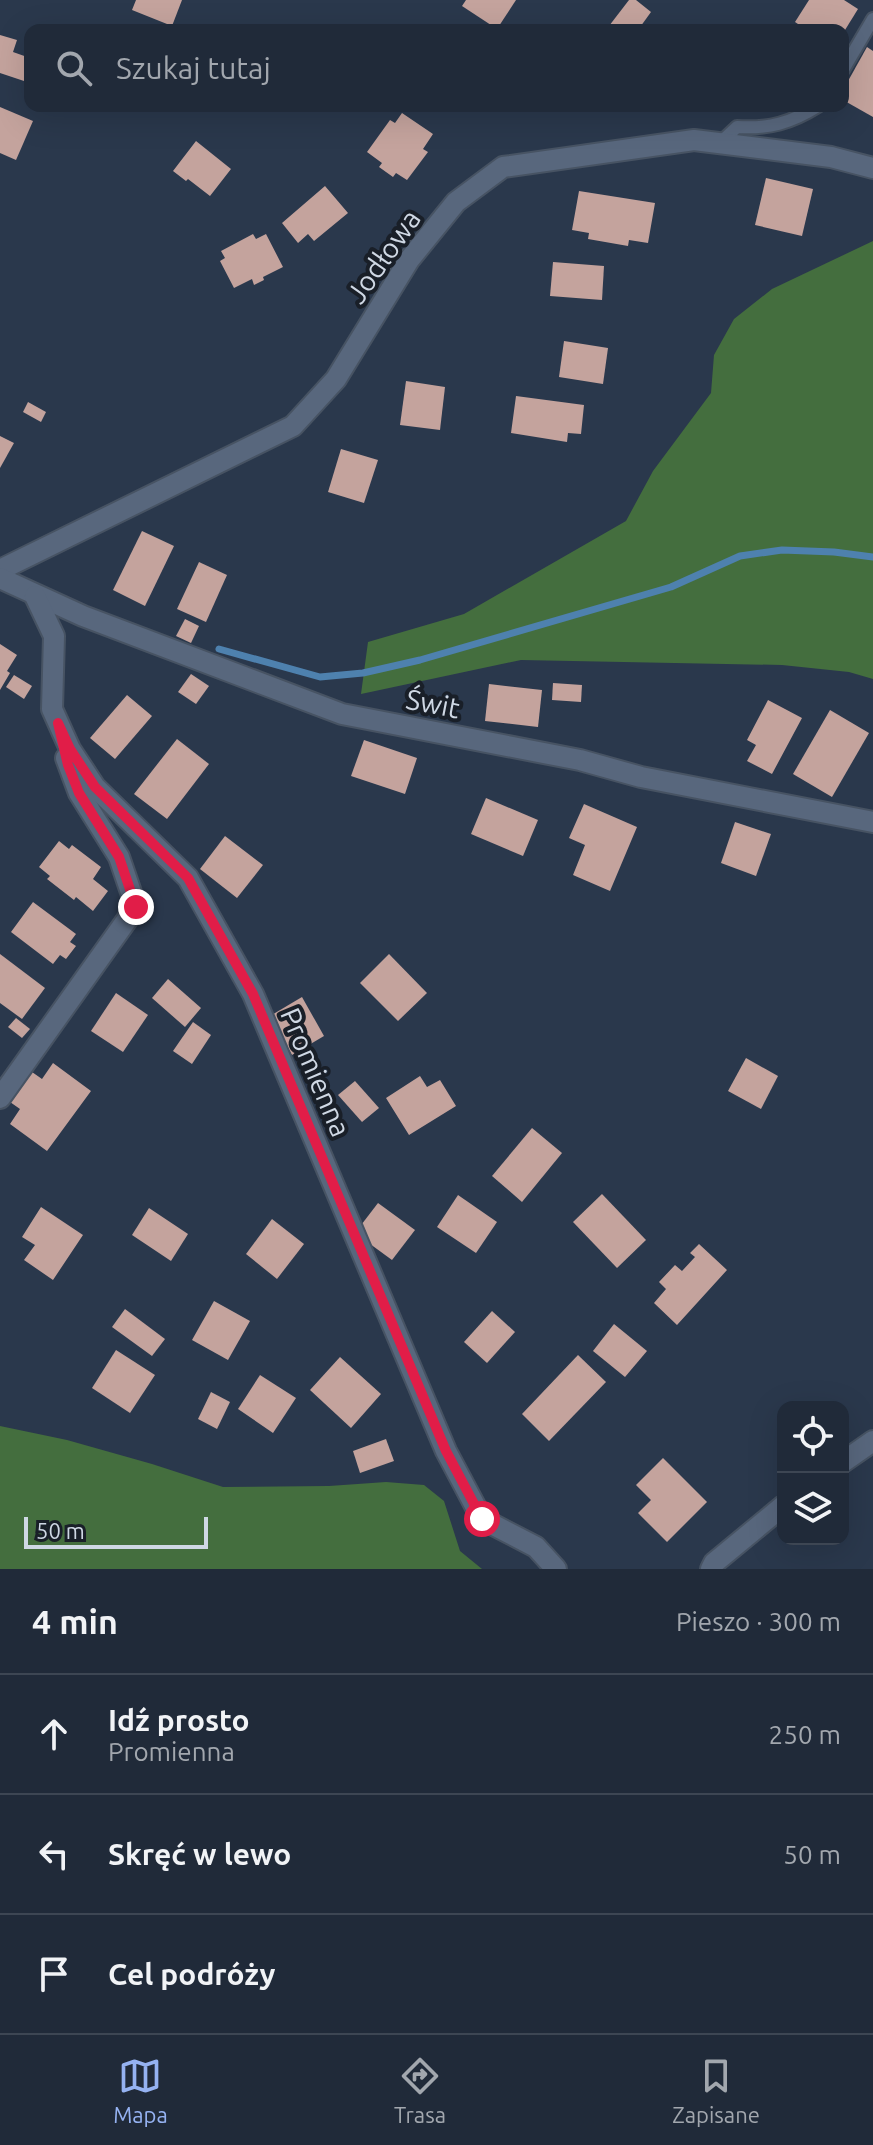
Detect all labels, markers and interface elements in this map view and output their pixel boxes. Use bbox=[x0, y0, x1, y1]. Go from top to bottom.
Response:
search box bbox=[24, 24, 849, 112]
icon: search bbox=[52, 46, 96, 90]
text: Szukaj tutaj bbox=[116, 51, 271, 85]
street label: Jodłowa bbox=[340, 204, 426, 308]
street label: Świt bbox=[403, 682, 463, 723]
route end bbox=[118, 889, 154, 925]
street label: Promienna bbox=[275, 1003, 357, 1141]
map controls bbox=[777, 1401, 849, 1545]
button: locate bbox=[777, 1401, 849, 1473]
button: layers bbox=[777, 1473, 849, 1545]
route start bbox=[464, 1501, 500, 1537]
scale bar bbox=[24, 1513, 208, 1549]
text: 50 m bbox=[36, 1518, 85, 1543]
text: 4 min bbox=[32, 1602, 118, 1640]
text: Pieszo · 300 m bbox=[676, 1607, 841, 1636]
text: Idź prosto bbox=[108, 1703, 250, 1737]
icon: ahead bbox=[32, 1712, 76, 1756]
text: 250 m bbox=[769, 1720, 841, 1749]
text: Promienna bbox=[108, 1737, 235, 1766]
icon: left bbox=[32, 1832, 76, 1876]
text: Skręć w lewo bbox=[108, 1837, 291, 1871]
text: 50 m bbox=[783, 1840, 841, 1869]
icon: arrive bbox=[32, 1952, 76, 1996]
text: Cel podróży bbox=[108, 1957, 275, 1991]
tab: Mapa bbox=[113, 2054, 168, 2127]
tab: Trasa bbox=[394, 2054, 446, 2127]
tab: Zapisane bbox=[672, 2054, 760, 2127]

